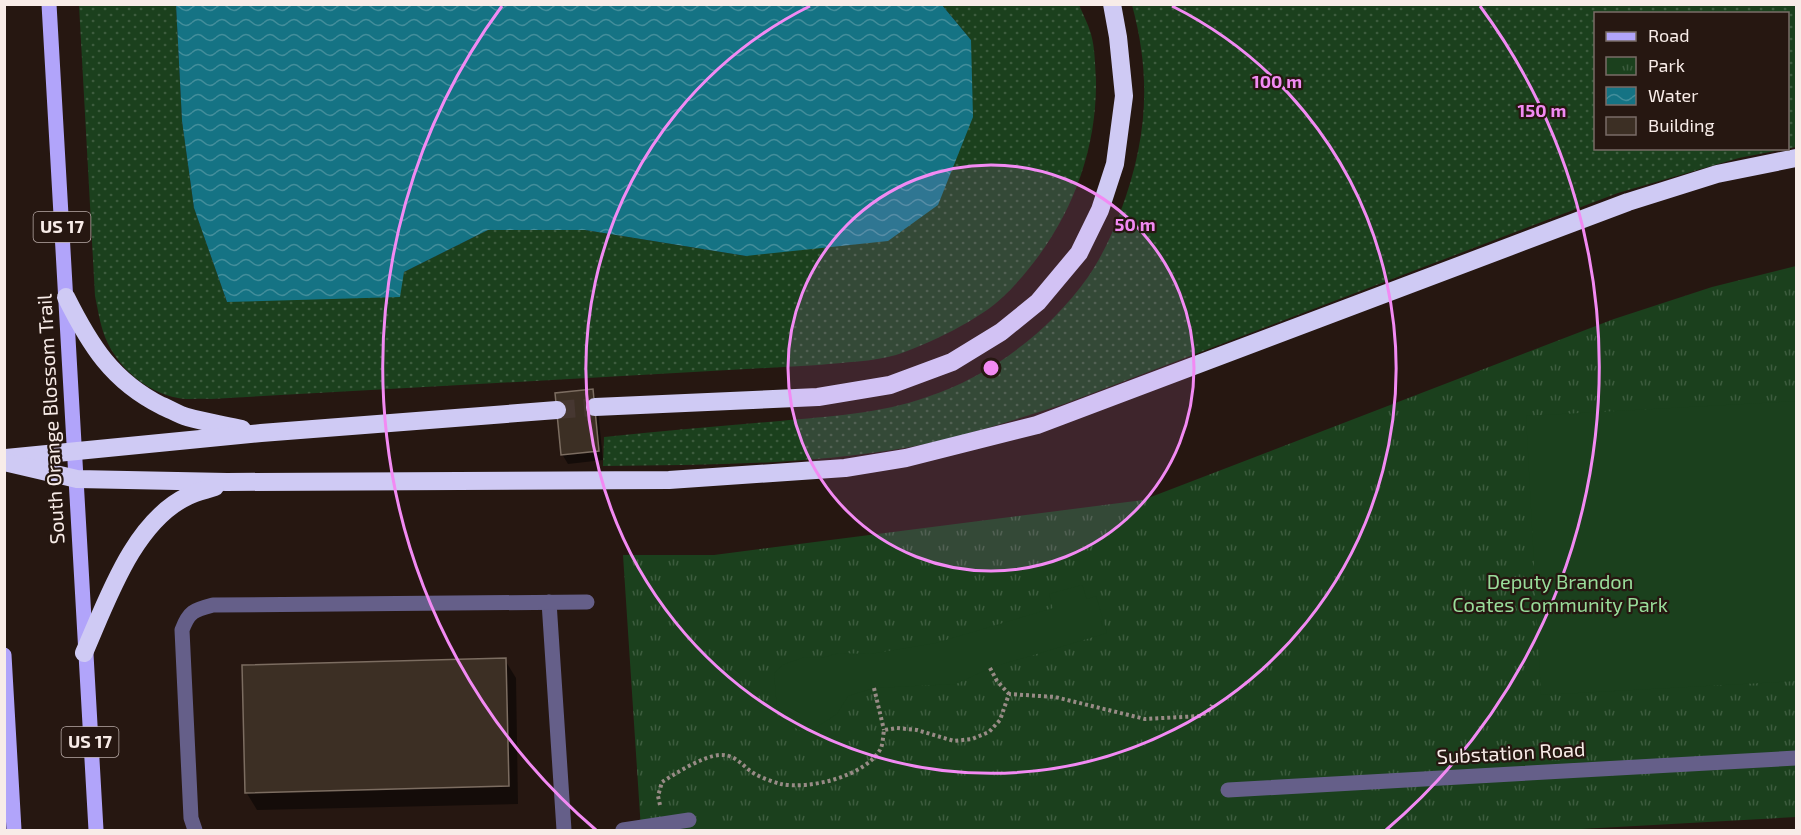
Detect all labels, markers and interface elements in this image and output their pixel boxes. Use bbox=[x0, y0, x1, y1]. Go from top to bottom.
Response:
legend bbox=[1594, 12, 1789, 150]
text: Road bbox=[1648, 24, 1689, 46]
text: Park bbox=[1648, 54, 1685, 76]
text: 100 m bbox=[1252, 70, 1302, 92]
text: Water bbox=[1648, 84, 1698, 106]
text: 150 m bbox=[1518, 99, 1566, 121]
text: Building bbox=[1648, 114, 1715, 136]
road number: US 17 bbox=[34, 212, 90, 242]
text: 50 m bbox=[1114, 213, 1156, 235]
street label: South Orange Blossom Trail bbox=[31, 293, 69, 545]
centre of rings bbox=[981, 358, 1001, 378]
park label: Deputy Brandon Coates Community Park bbox=[1452, 569, 1668, 616]
road number: US 17 bbox=[62, 727, 118, 757]
street label: Substation Road bbox=[1436, 736, 1586, 768]

